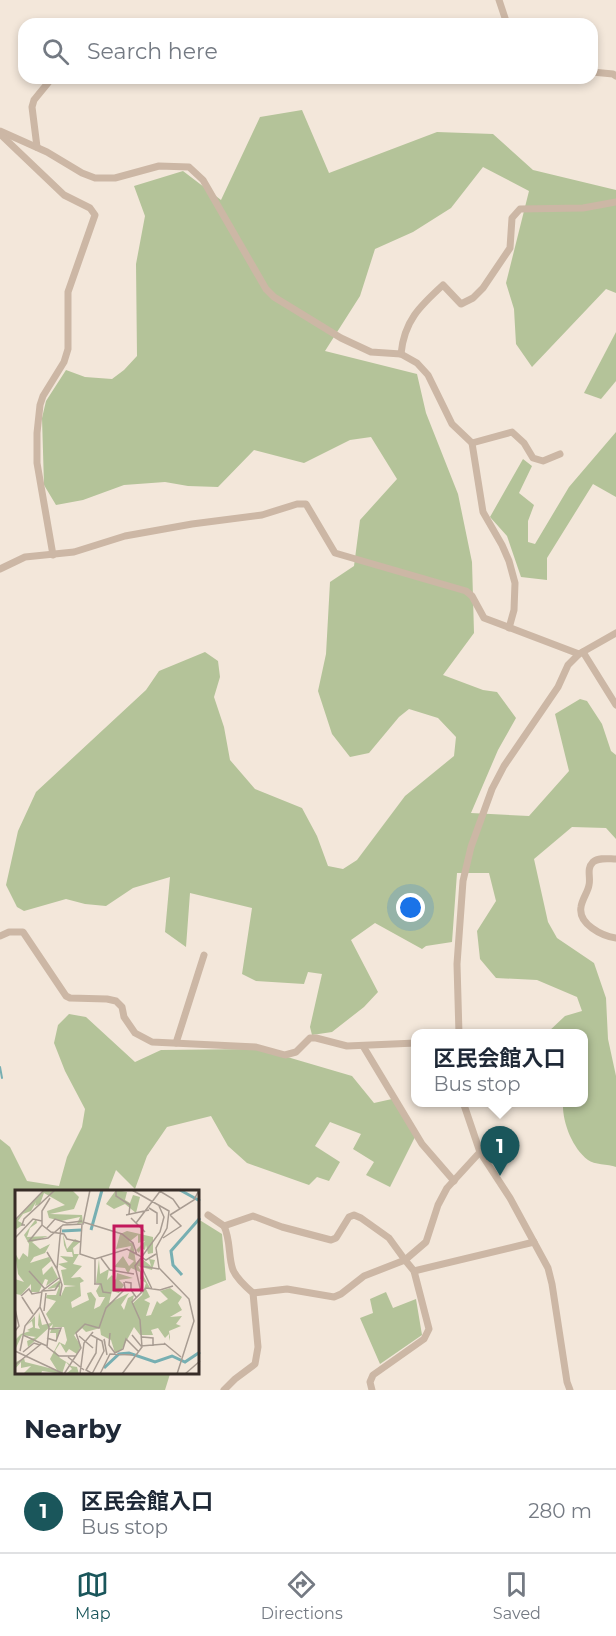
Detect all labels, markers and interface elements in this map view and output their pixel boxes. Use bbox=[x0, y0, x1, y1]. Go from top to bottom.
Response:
search box bbox=[18, 18, 598, 84]
icon: search bbox=[39, 35, 72, 68]
text: Search here bbox=[87, 38, 218, 65]
your location bbox=[396, 893, 425, 922]
popup bbox=[411, 1029, 588, 1107]
text: 区民会館入口 bbox=[433, 1045, 566, 1072]
text: Bus stop bbox=[433, 1072, 521, 1096]
pin: 1 bbox=[480, 1126, 520, 1176]
inset map bbox=[15, 1190, 200, 1375]
text: Nearby bbox=[24, 1413, 121, 1445]
text: 区民会館入口 bbox=[81, 1488, 213, 1515]
text: 1 bbox=[40, 1499, 47, 1523]
text: 280 m bbox=[528, 1499, 592, 1523]
text: Bus stop bbox=[81, 1515, 168, 1539]
tab: Map bbox=[75, 1568, 111, 1623]
tab: Directions bbox=[261, 1568, 343, 1623]
tab: Saved bbox=[493, 1568, 541, 1623]

